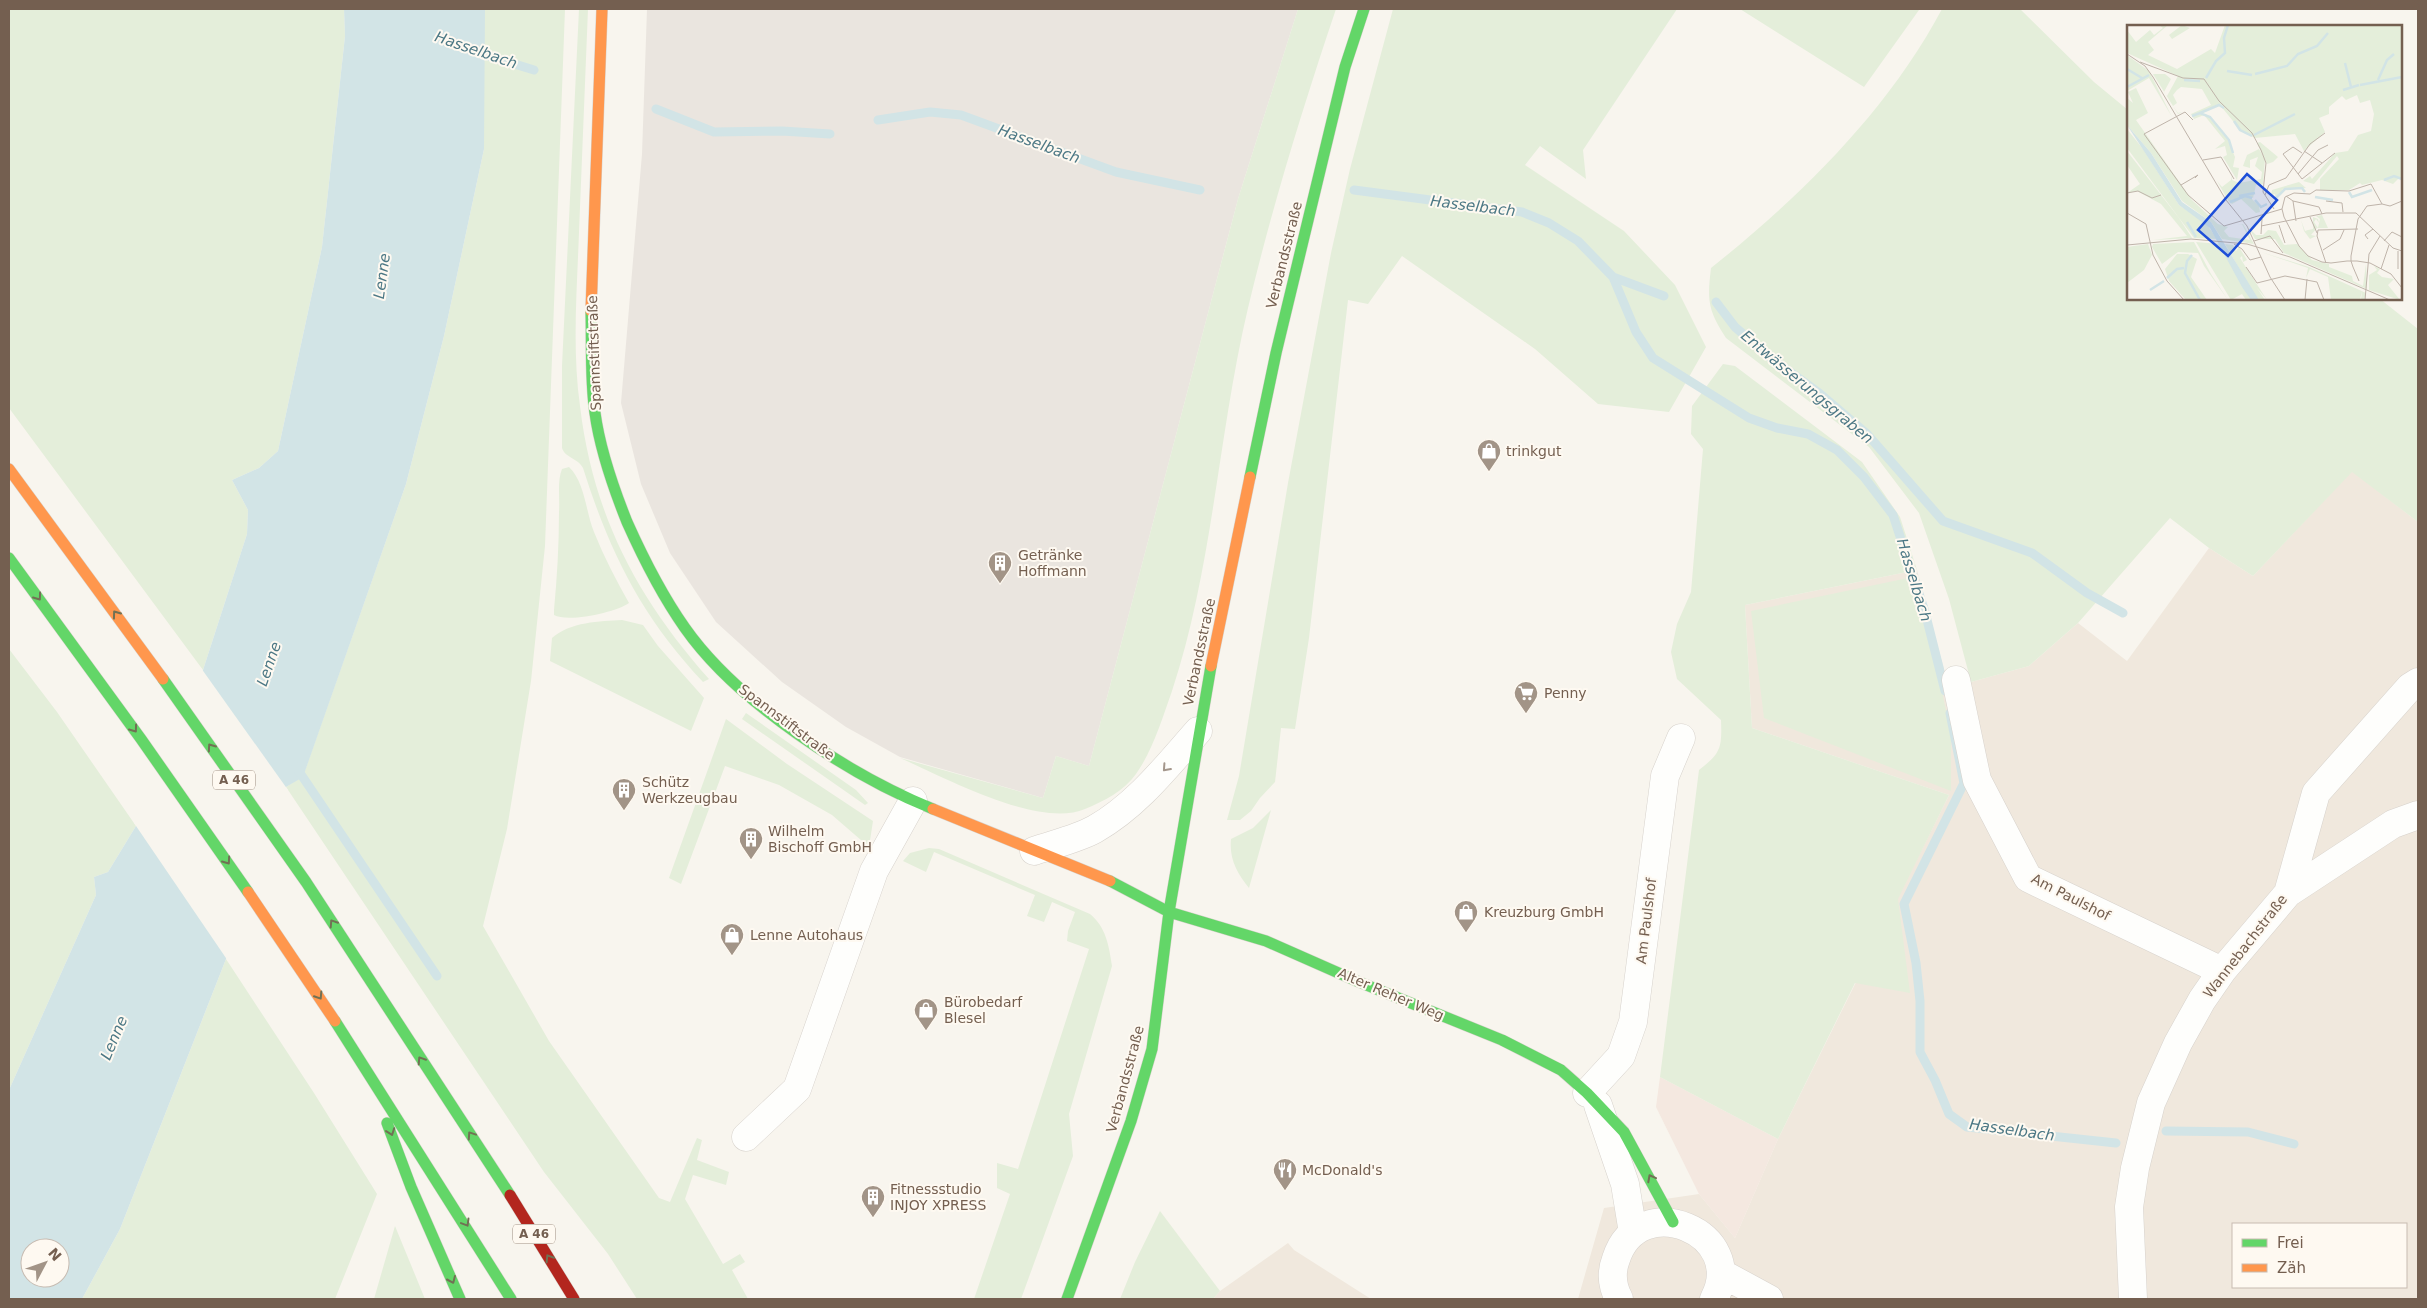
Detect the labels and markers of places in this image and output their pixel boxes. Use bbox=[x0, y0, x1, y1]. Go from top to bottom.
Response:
shop icon: trinkgut bbox=[1476, 438, 1502, 472]
place label: trinkgut bbox=[1506, 443, 1562, 459]
place label: Getränke Hoffmann bbox=[1018, 547, 1087, 579]
building icon: Getränke Hoffmann bbox=[987, 550, 1013, 584]
supermarket icon: Penny bbox=[1513, 680, 1539, 714]
place label: Penny bbox=[1544, 685, 1587, 701]
place label: Schütz Werkzeugbau bbox=[642, 774, 738, 806]
building icon: Schütz Werkzeugbau bbox=[611, 777, 637, 811]
place label: Wilhelm Bischoff GmbH bbox=[768, 823, 872, 855]
building icon: Wilhelm Bischoff GmbH bbox=[738, 826, 764, 860]
shop icon: Kreuzburg GmbH bbox=[1453, 899, 1479, 933]
place label: Kreuzburg GmbH bbox=[1484, 904, 1604, 920]
shop icon: Lenne Autohaus bbox=[719, 922, 745, 956]
place label: Lenne Autohaus bbox=[750, 927, 863, 943]
place label: Bürobedarf Blesel bbox=[944, 994, 1023, 1026]
shop icon: Bürobedarf Blesel bbox=[913, 997, 939, 1031]
restaurant icon: McDonald's bbox=[1272, 1157, 1298, 1191]
place label: McDonald's bbox=[1302, 1162, 1383, 1178]
place label: Fitnessstudio INJOY XPRESS bbox=[890, 1181, 986, 1213]
building icon: Fitnessstudio INJOY XPRESS bbox=[860, 1184, 886, 1218]

